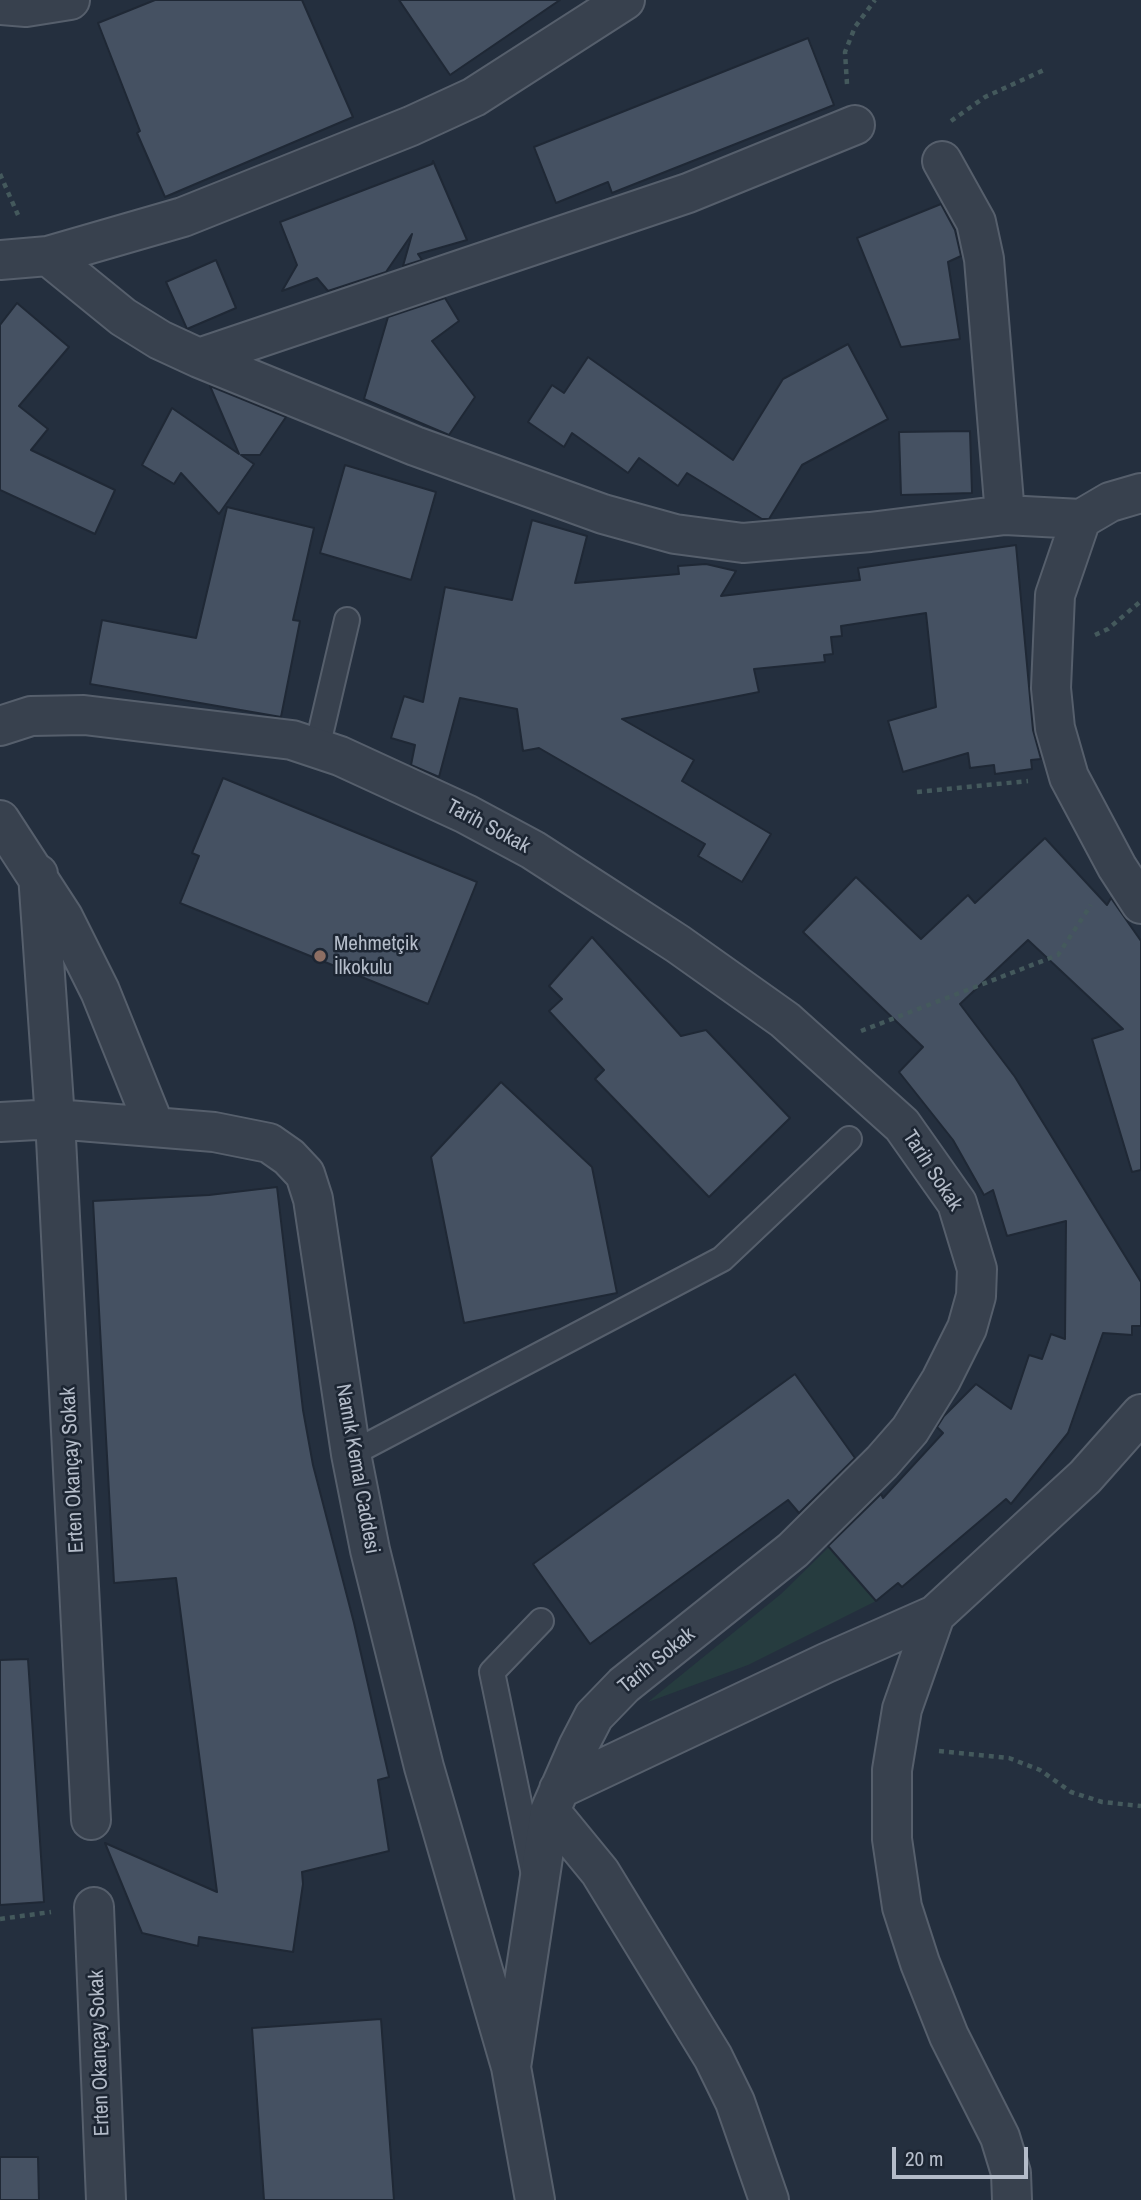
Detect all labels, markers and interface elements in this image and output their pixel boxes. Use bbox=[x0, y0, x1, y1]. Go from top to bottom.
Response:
street label: Tarih Sokak bbox=[442, 794, 534, 860]
place label: Mehmetçik İlkokulu bbox=[334, 931, 418, 981]
marker: Mehmetçik İlkokulu bbox=[312, 948, 328, 964]
street label: Tarih Sokak bbox=[897, 1126, 967, 1216]
street label: Namık Kemal Caddesi bbox=[330, 1382, 384, 1556]
street label: Erten Okançay Sokak bbox=[56, 1386, 90, 1554]
street label: Tarih Sokak bbox=[614, 1622, 700, 1700]
street label: Erten Okançay Sokak bbox=[85, 1969, 115, 2137]
scale bar bbox=[896, 2134, 1032, 2178]
text: 20 m bbox=[905, 2144, 943, 2173]

